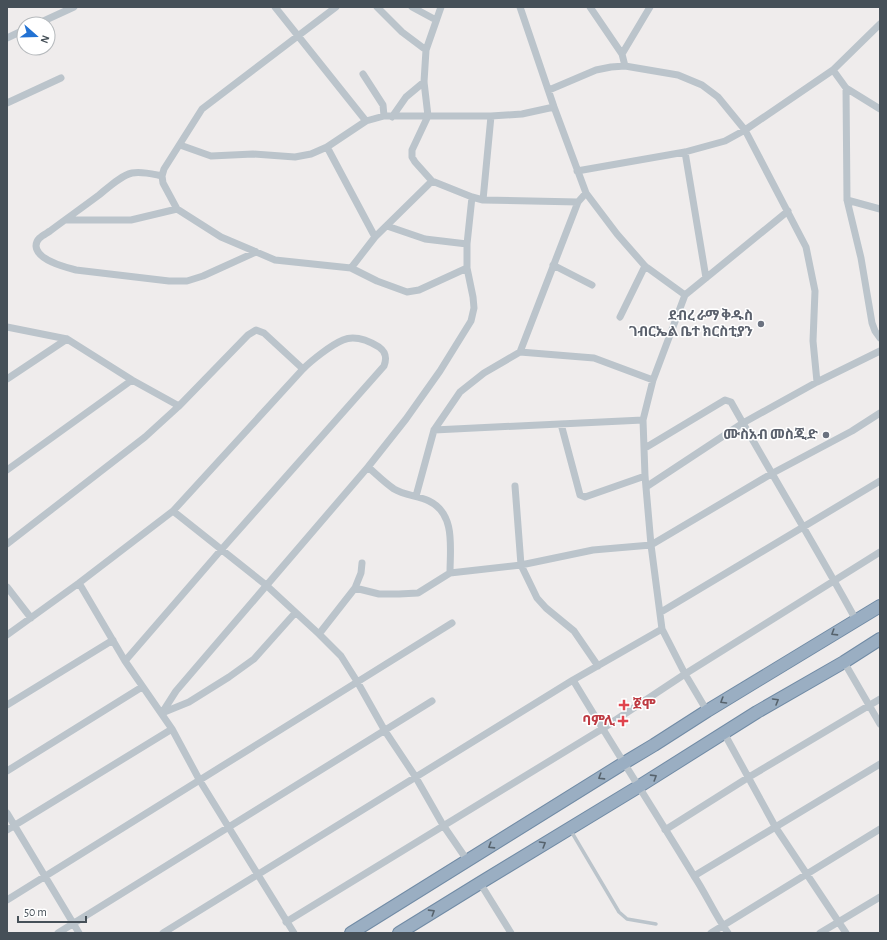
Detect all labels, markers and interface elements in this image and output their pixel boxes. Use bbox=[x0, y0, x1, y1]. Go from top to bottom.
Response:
north arrow bbox=[16, 16, 56, 56]
text: N bbox=[38, 34, 51, 45]
place label: ደብረ ራማ ቅዱስ ገብርኤል ቤተ ክርስቲያን bbox=[629, 307, 753, 339]
marker: ደብረ ራማ ቅዱስ ገብርኤል ቤተ ክርስቲያን bbox=[756, 319, 766, 329]
place label: ሙስአብ መስጂድ bbox=[723, 427, 818, 442]
marker: ሙስአብ መስጂድ bbox=[821, 430, 831, 440]
one-way arrow bbox=[832, 629, 839, 636]
one-way arrow bbox=[720, 696, 727, 703]
place label: ጀሞ bbox=[633, 697, 656, 712]
one-way arrow bbox=[772, 698, 779, 705]
marker: ጀሞ bbox=[618, 699, 630, 711]
place label: ባምሊ bbox=[582, 714, 616, 728]
marker: ባምሊ bbox=[618, 716, 628, 726]
one-way arrow bbox=[598, 772, 605, 780]
one-way arrow bbox=[650, 774, 657, 781]
one-way arrow bbox=[488, 841, 495, 848]
one-way arrow bbox=[539, 841, 546, 849]
scale bar bbox=[18, 898, 86, 924]
text: 50 m bbox=[24, 906, 47, 918]
one-way arrow bbox=[428, 910, 435, 917]

